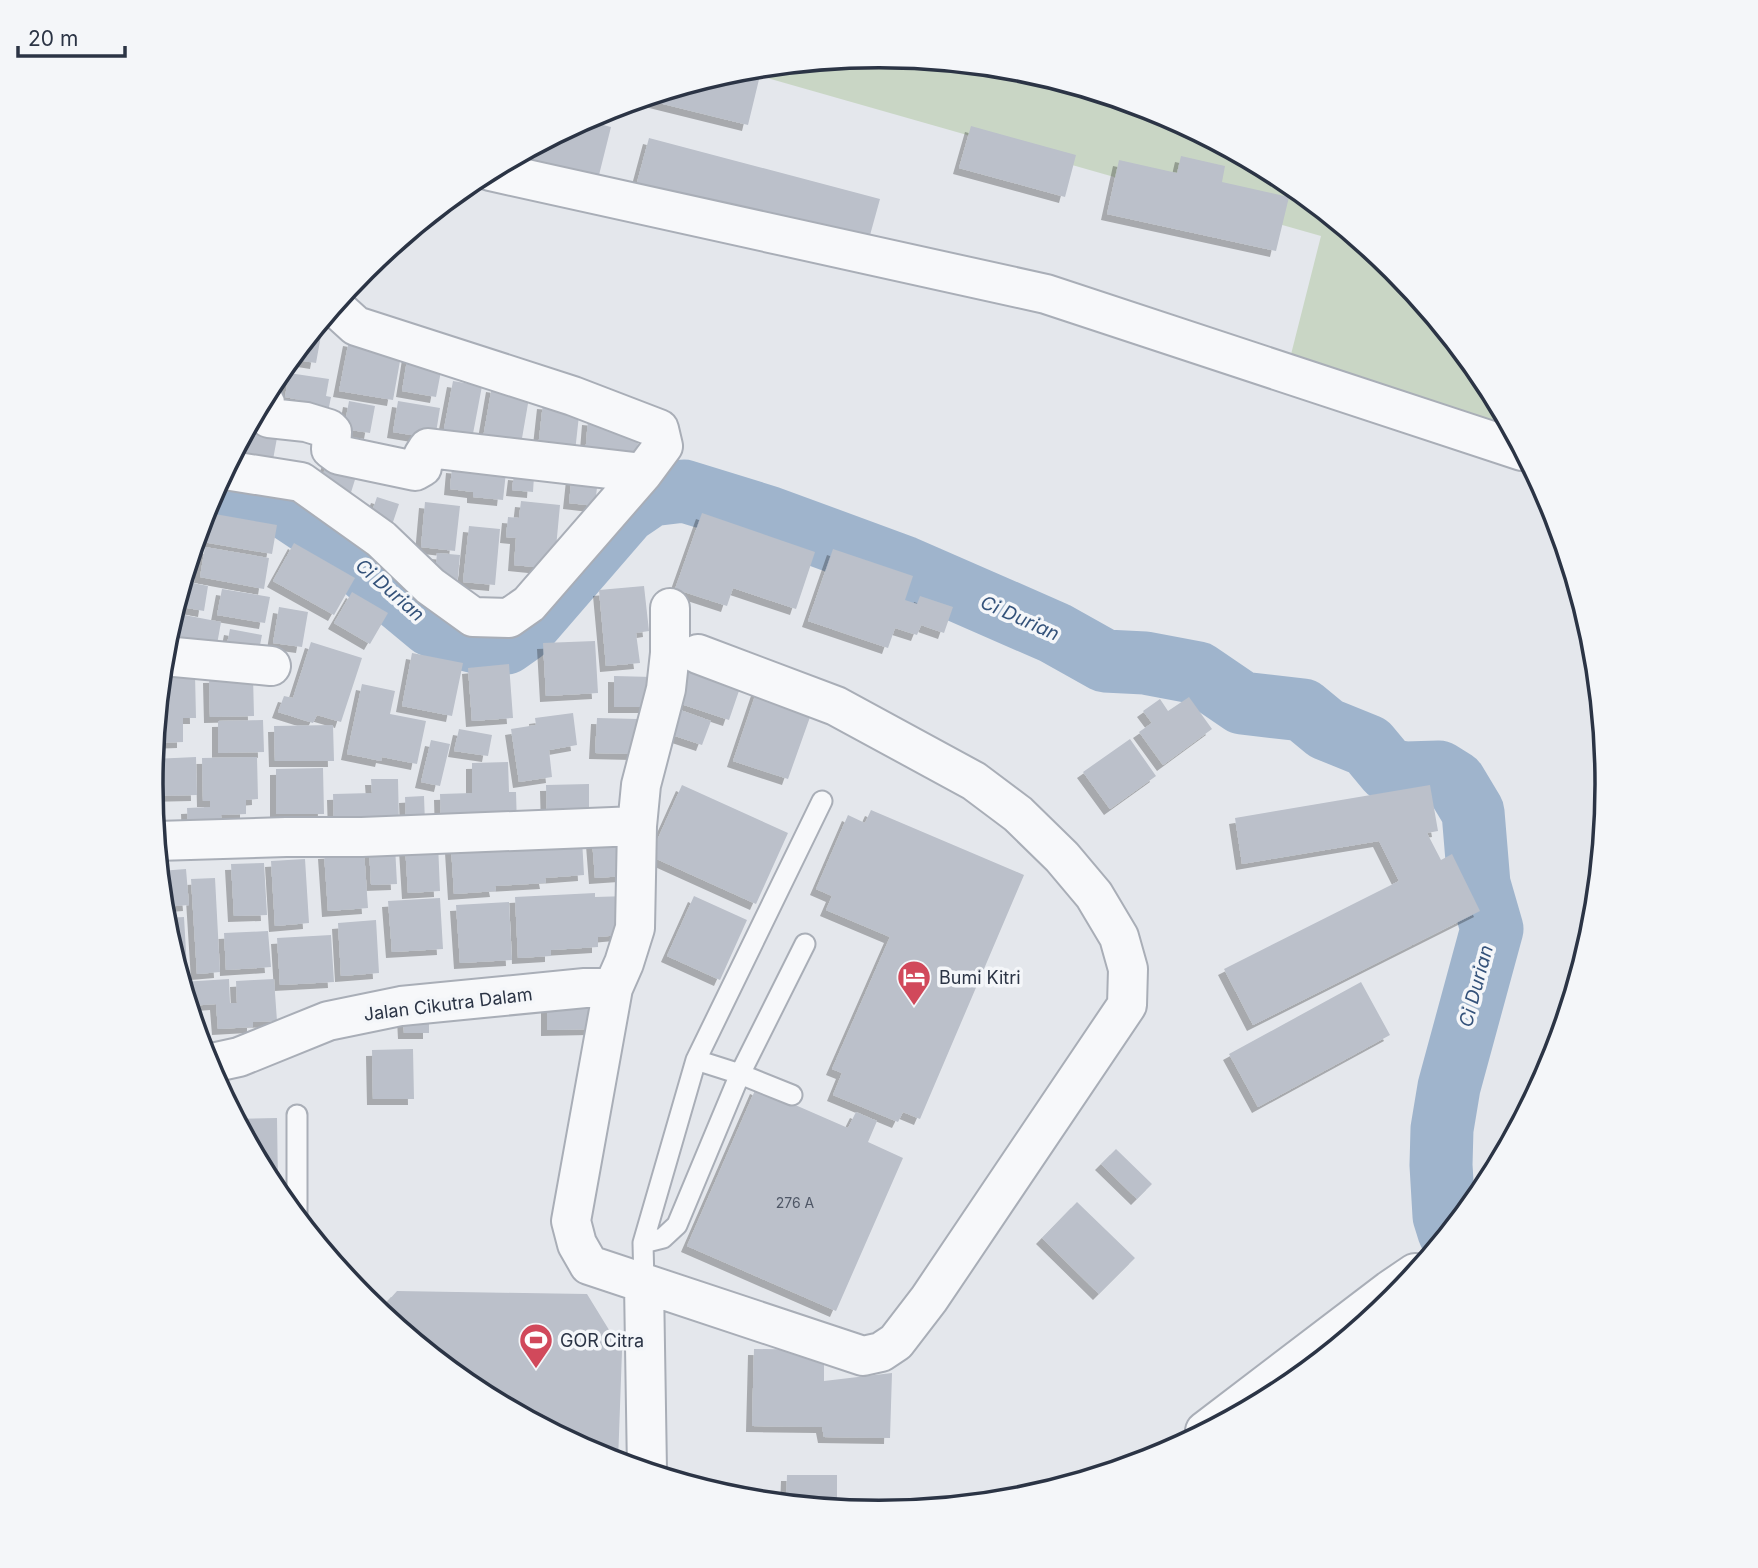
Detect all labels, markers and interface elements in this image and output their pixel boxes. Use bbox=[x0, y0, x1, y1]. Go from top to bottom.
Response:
scale bar bbox=[18, 14, 124, 58]
text: 20 m bbox=[28, 26, 78, 51]
water label: Ci Durian bbox=[351, 554, 429, 626]
water label: Ci Durian bbox=[977, 590, 1063, 646]
water label: Ci Durian bbox=[1454, 943, 1498, 1029]
hotel icon: Bumi Kitri bbox=[895, 958, 933, 1007]
place label: Bumi Kitri bbox=[939, 967, 1021, 988]
street label: Jalan Cikutra Dalam bbox=[362, 983, 534, 1025]
house number: 276 A bbox=[776, 1194, 815, 1211]
sports icon: GOR Citra bbox=[517, 1321, 555, 1370]
place label: GOR Citra bbox=[560, 1330, 644, 1351]

